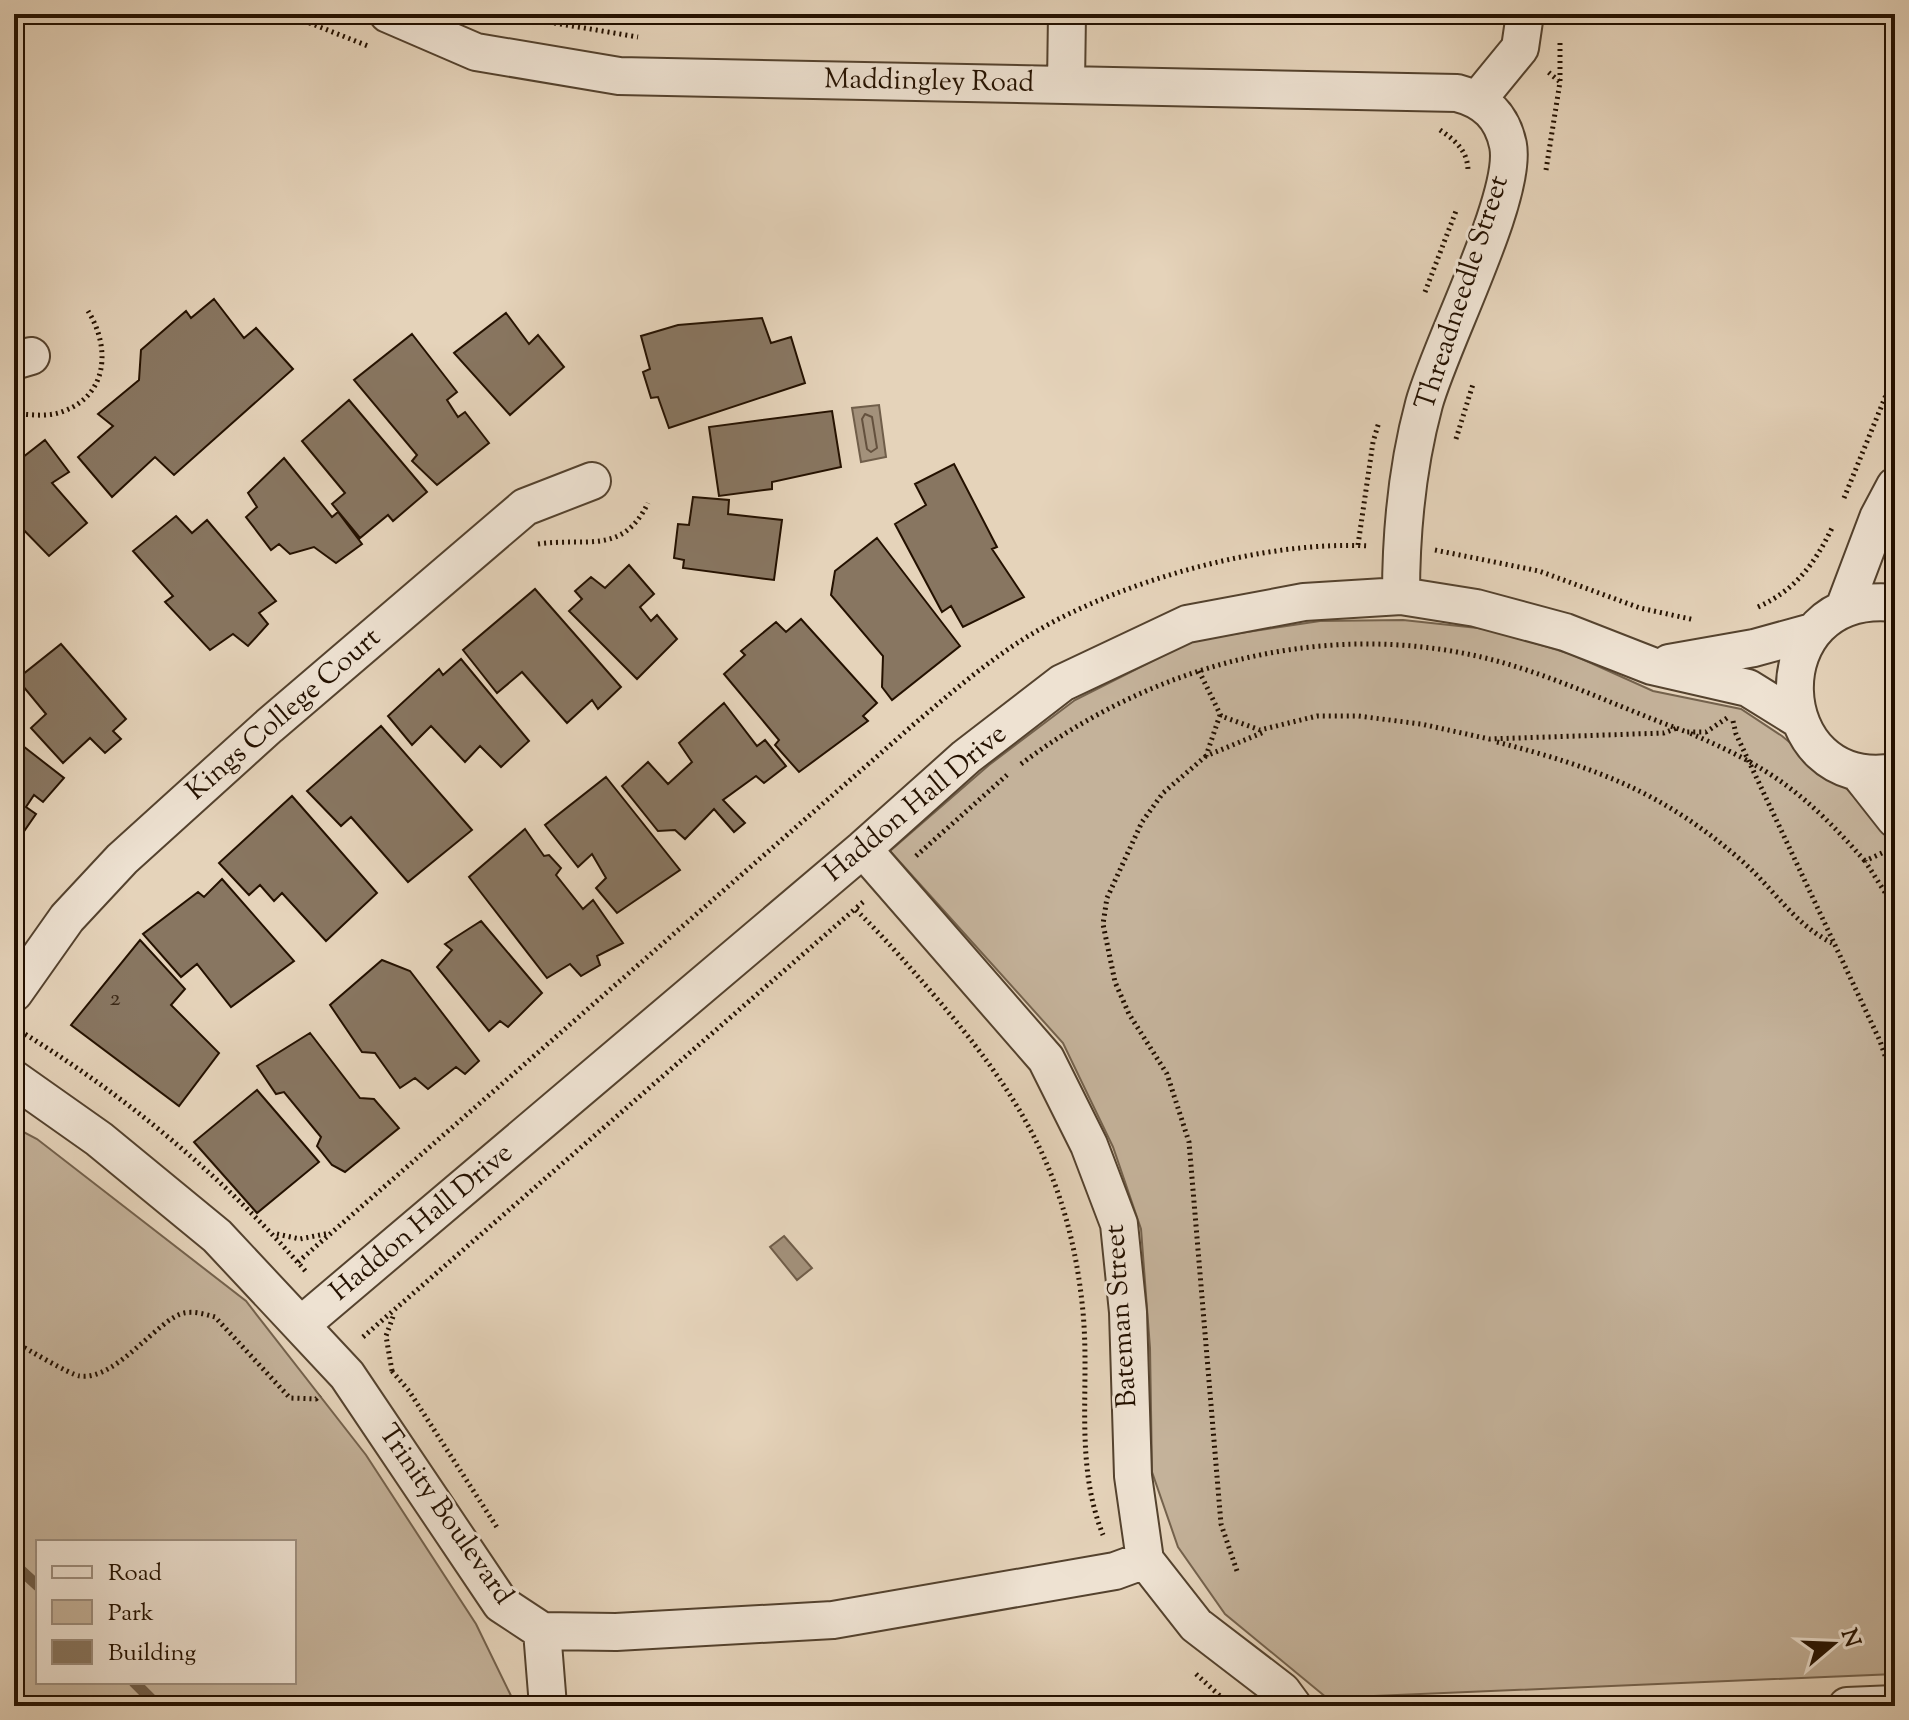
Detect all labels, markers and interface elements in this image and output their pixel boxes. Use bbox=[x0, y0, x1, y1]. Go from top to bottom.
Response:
street label: Maddingley Road bbox=[823, 60, 1035, 104]
street label: Threadneedle Street bbox=[1406, 170, 1520, 416]
street label: Kings College Court bbox=[178, 619, 390, 811]
street label: Haddon Hall Drive bbox=[816, 716, 1016, 892]
house number: 2 bbox=[109, 982, 121, 1016]
street label: Haddon Hall Drive bbox=[322, 1135, 522, 1311]
street label: Bateman Street bbox=[1096, 1223, 1148, 1409]
street label: Trinity Boulevard bbox=[368, 1417, 522, 1614]
legend bbox=[36, 1540, 296, 1684]
text: Road bbox=[108, 1557, 162, 1591]
text: Park bbox=[108, 1597, 154, 1631]
north arrow bbox=[1793, 1604, 1873, 1684]
text: N bbox=[1831, 1625, 1867, 1652]
text: Building bbox=[108, 1637, 197, 1671]

